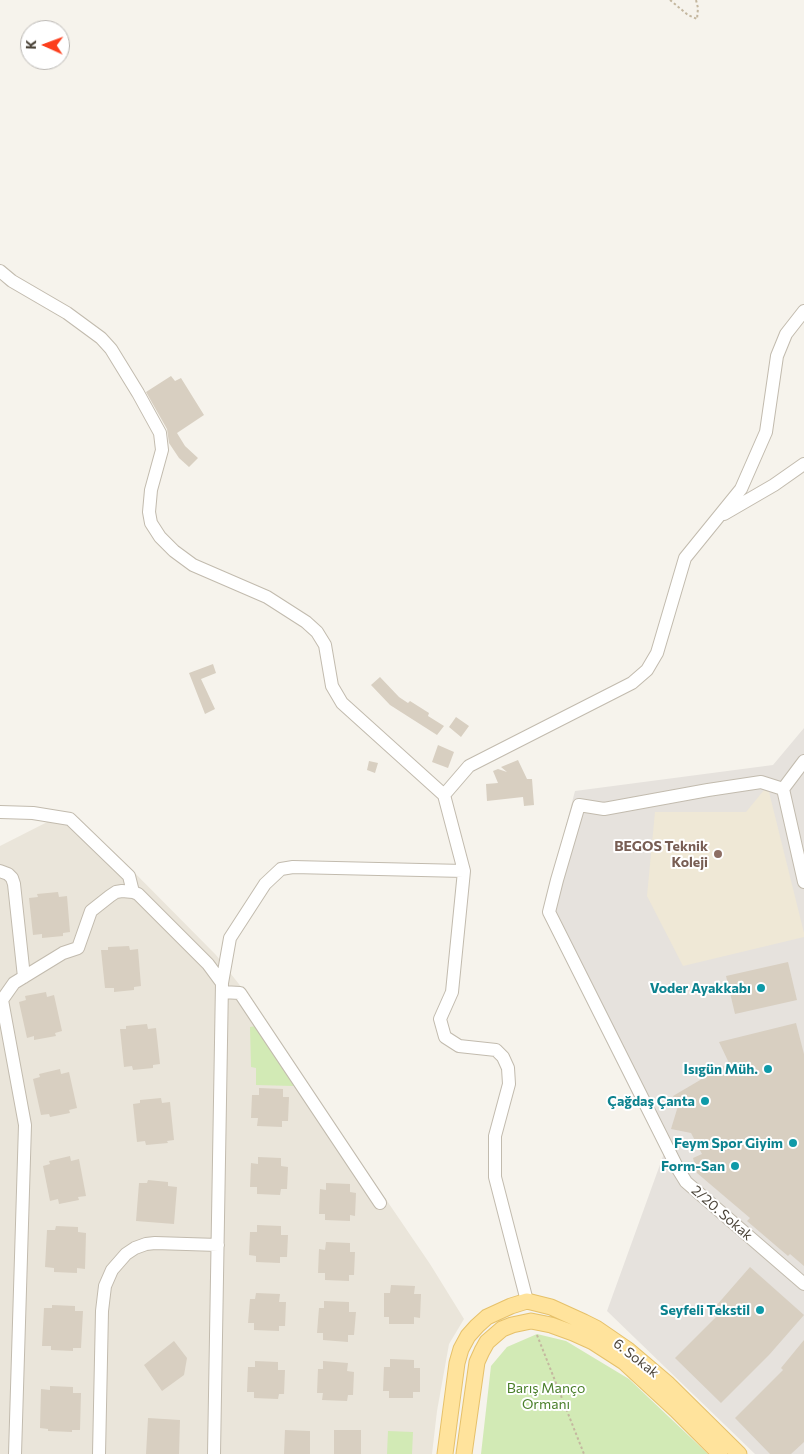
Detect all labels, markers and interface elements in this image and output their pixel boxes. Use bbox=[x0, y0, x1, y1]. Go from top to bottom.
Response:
north arrow bbox=[20, 20, 70, 70]
text: K bbox=[22, 39, 39, 50]
place label: BEGOS Teknik Koleji bbox=[614, 838, 708, 870]
marker: BEGOS Teknik Koleji bbox=[712, 848, 724, 860]
place label: Voder Ayakkabı bbox=[650, 980, 751, 996]
marker: Voder Ayakkabı bbox=[755, 982, 767, 994]
place label: Isıgün Müh. bbox=[684, 1061, 758, 1077]
marker: Isıgün Müh. bbox=[762, 1063, 774, 1075]
place label: Çağdaş Çanta bbox=[607, 1093, 695, 1109]
marker: Çağdaş Çanta bbox=[699, 1095, 711, 1107]
place label: Feym Spor Giyim bbox=[674, 1135, 783, 1151]
marker: Feym Spor Giyim bbox=[787, 1137, 799, 1149]
place label: Form-San bbox=[661, 1158, 725, 1174]
marker: Form-San bbox=[729, 1160, 741, 1172]
street label: 2/20. Sokak bbox=[688, 1182, 756, 1244]
place label: Seyfeli Tekstil bbox=[660, 1302, 750, 1318]
marker: Seyfeli Tekstil bbox=[754, 1304, 766, 1316]
street label: 6. Sokak bbox=[610, 1335, 662, 1381]
park label: Barış Manço Ormanı bbox=[507, 1380, 585, 1412]

